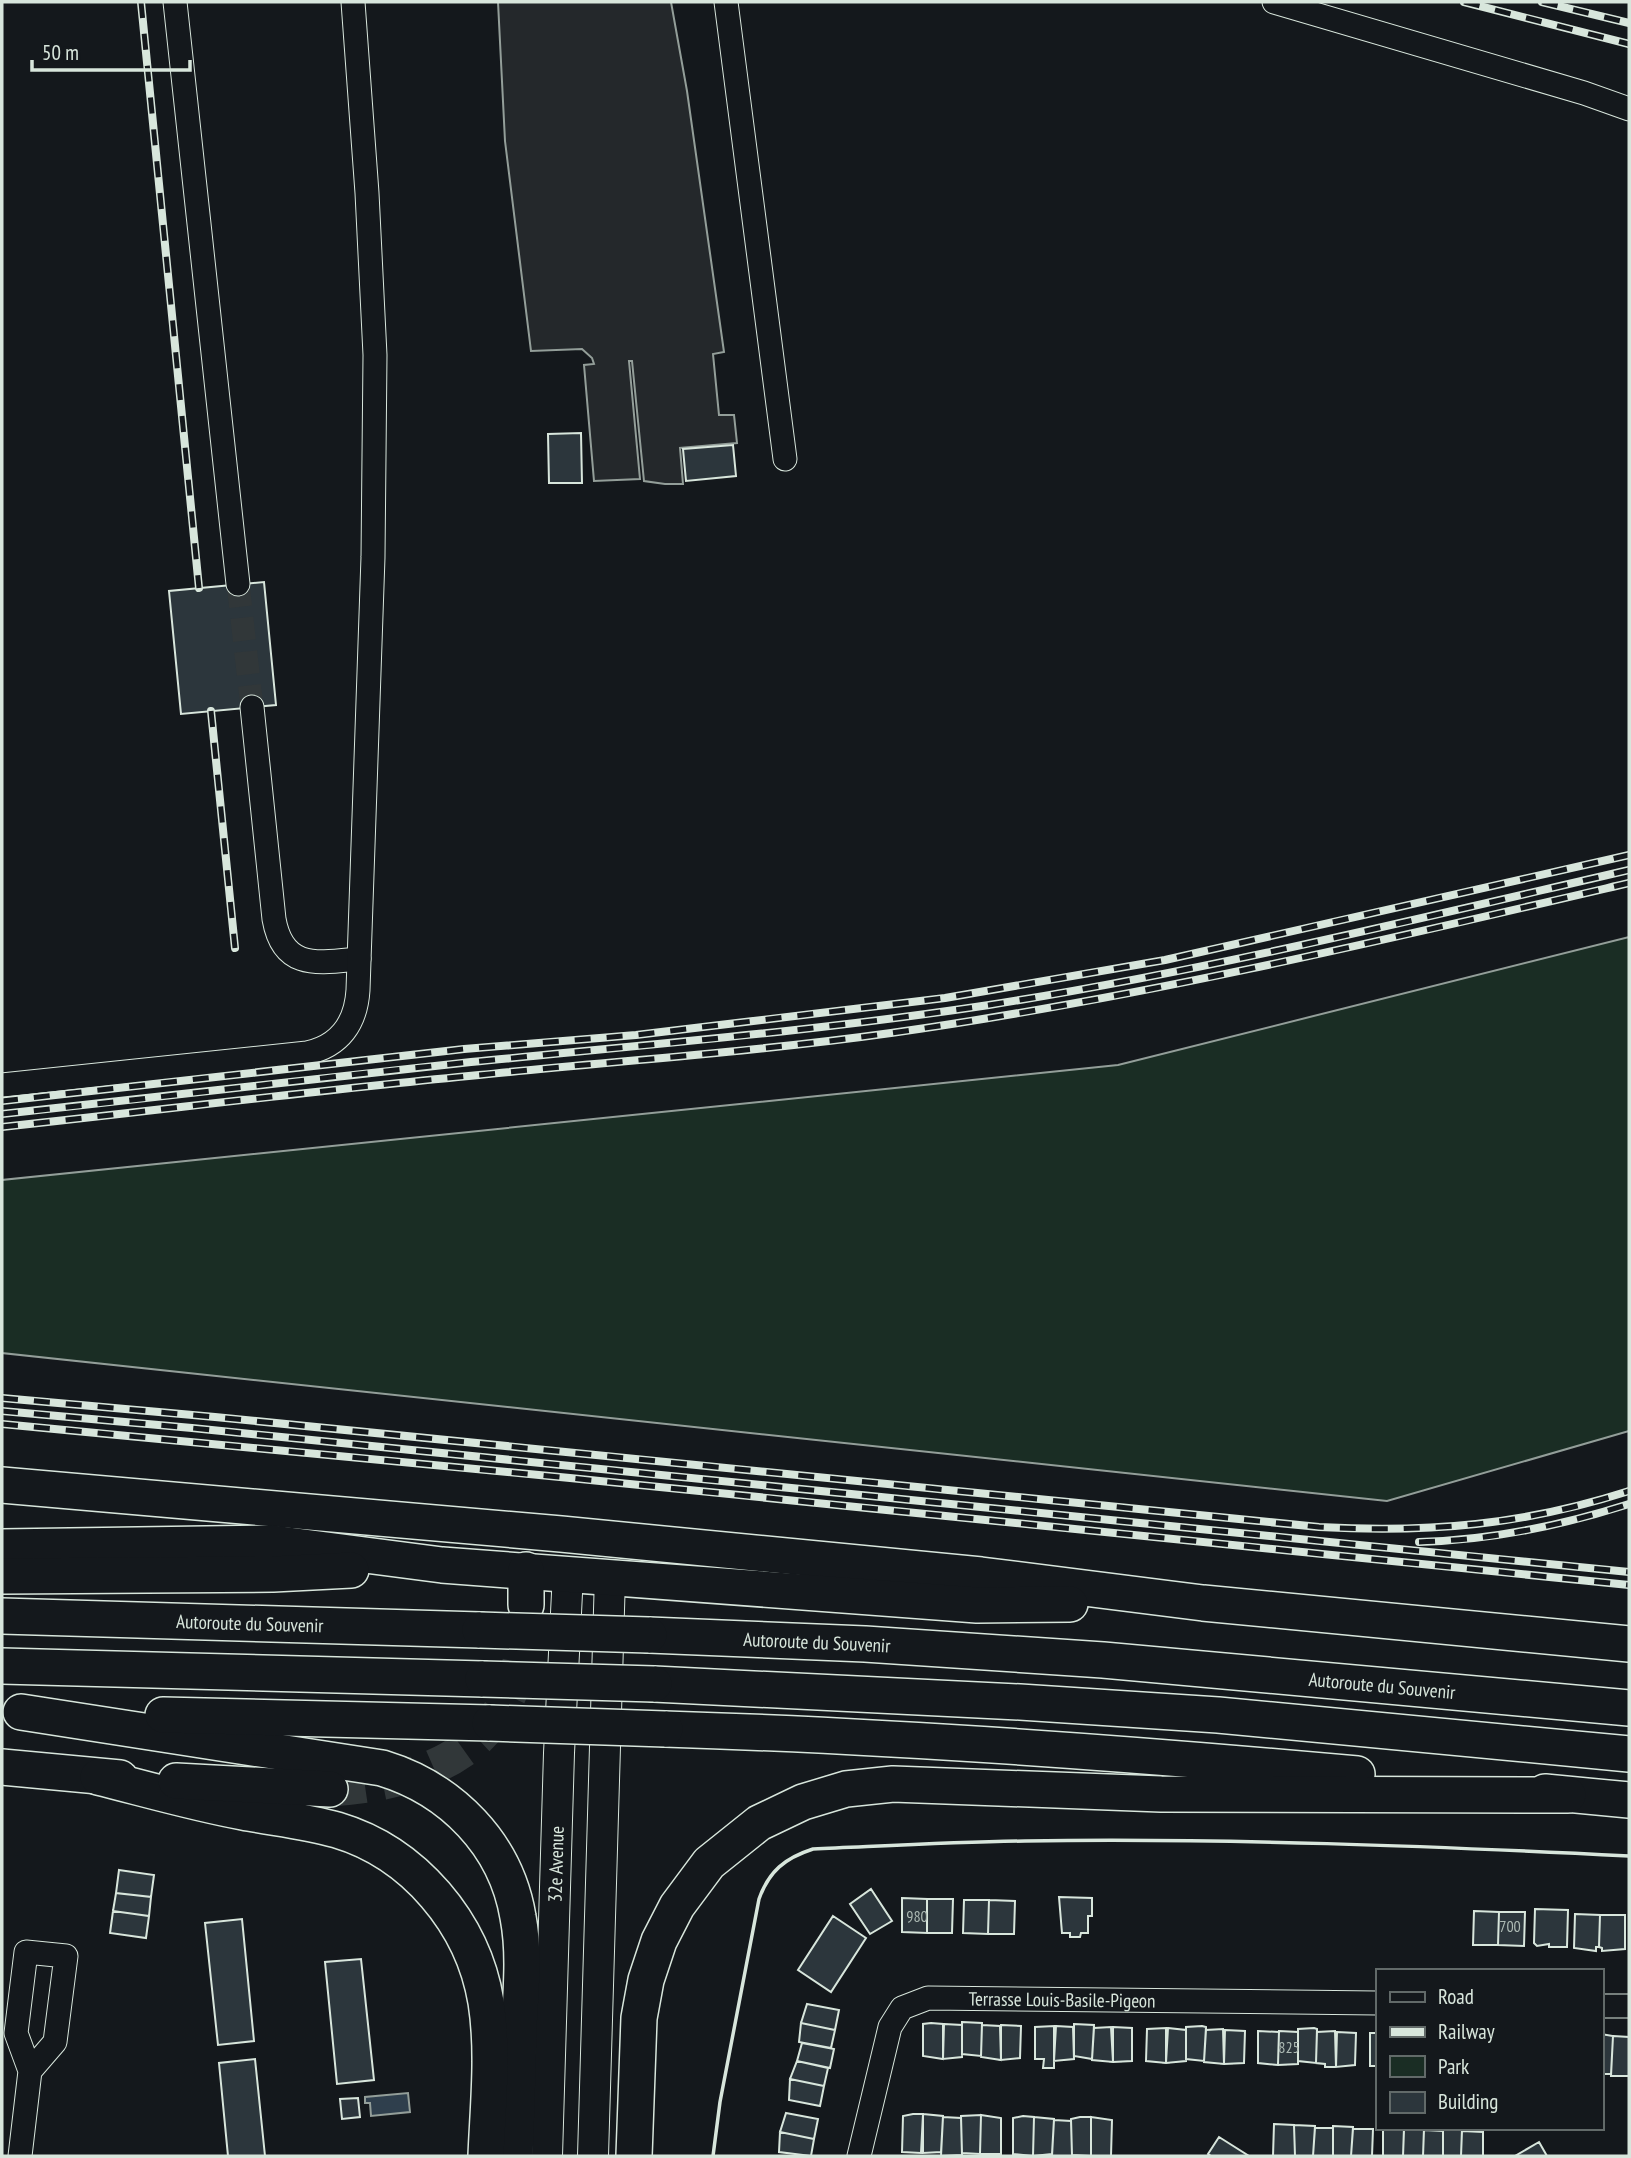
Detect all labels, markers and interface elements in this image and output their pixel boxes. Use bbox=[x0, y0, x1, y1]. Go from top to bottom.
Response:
scale bar bbox=[32, 28, 189, 72]
text: 50 m bbox=[42, 39, 79, 66]
street label: Autoroute du Souvenir bbox=[176, 1609, 325, 1637]
street label: Autoroute du Souvenir bbox=[743, 1627, 892, 1658]
street label: Autoroute du Souvenir bbox=[1308, 1667, 1457, 1704]
street label: 32e Avenue bbox=[543, 1825, 569, 1903]
house number: 980 bbox=[906, 1906, 928, 1926]
house number: 700 bbox=[1499, 1916, 1521, 1936]
legend bbox=[1376, 1969, 1603, 2130]
text: Road bbox=[1438, 1983, 1474, 2010]
street label: Terrasse Louis-Basile-Pigeon bbox=[968, 1986, 1156, 2013]
text: Railway bbox=[1438, 2018, 1495, 2045]
house number: 825 bbox=[1278, 2037, 1300, 2057]
text: Park bbox=[1438, 2053, 1469, 2080]
text: Building bbox=[1438, 2088, 1498, 2115]

